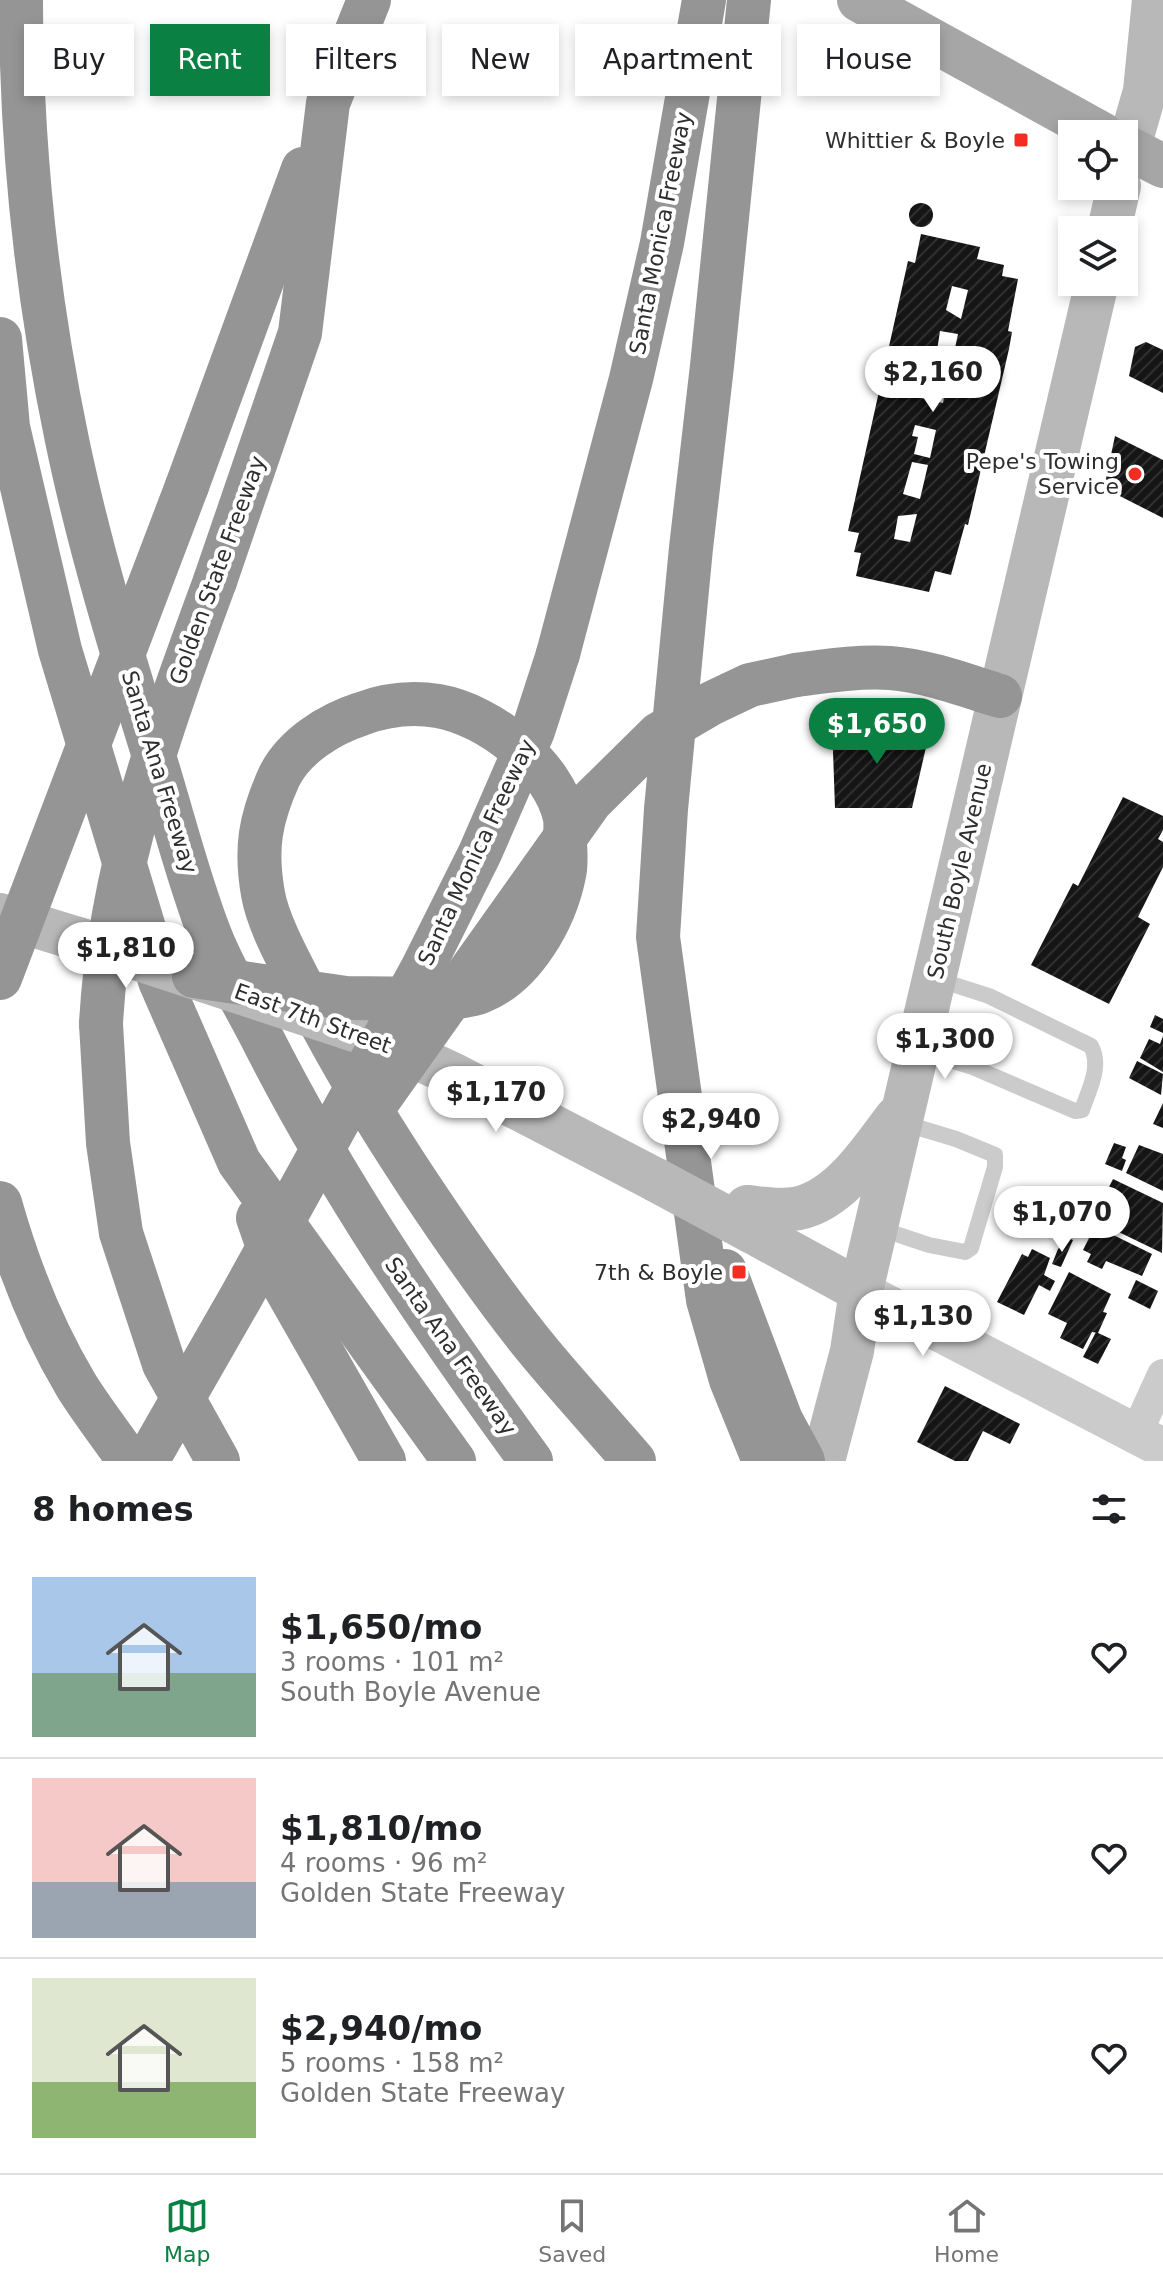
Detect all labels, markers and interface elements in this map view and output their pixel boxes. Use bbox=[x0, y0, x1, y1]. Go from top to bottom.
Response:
chip: Buy bbox=[24, 24, 134, 96]
chip: Rent bbox=[150, 24, 270, 96]
chip: Filters bbox=[286, 24, 426, 96]
chip: New bbox=[442, 24, 559, 96]
chip: Apartment bbox=[575, 24, 781, 96]
chip: House bbox=[797, 24, 940, 96]
street label: Santa Monica Freeway bbox=[625, 110, 696, 357]
map controls bbox=[1058, 120, 1138, 296]
button: locate bbox=[1058, 120, 1138, 200]
place label: Whittier & Boyle bbox=[825, 128, 1005, 153]
marker: Whittier & Boyle bbox=[1012, 131, 1030, 149]
button: layers bbox=[1058, 216, 1138, 296]
pin: $2,160 bbox=[868, 346, 998, 414]
text: $2,160 bbox=[883, 357, 983, 387]
place label: Pepe's Towing Service bbox=[966, 449, 1119, 499]
street label: Golden State Freeway bbox=[164, 452, 271, 688]
marker: Pepe's Towing Service bbox=[1126, 465, 1144, 483]
street label: Santa Ana Freeway bbox=[117, 668, 202, 877]
pin: $1,650 bbox=[812, 698, 942, 766]
text: $1,650 bbox=[827, 709, 927, 739]
street label: Santa Monica Freeway bbox=[413, 735, 540, 969]
street label: South Boyle Avenue bbox=[922, 761, 997, 982]
pin: $1,810 bbox=[61, 922, 191, 990]
text: $1,810 bbox=[76, 933, 176, 963]
street label: East 7th Street bbox=[231, 979, 395, 1059]
pin: $1,300 bbox=[880, 1013, 1010, 1081]
text: $1,300 bbox=[895, 1024, 995, 1054]
pin: $1,170 bbox=[431, 1066, 561, 1134]
text: $1,170 bbox=[446, 1077, 546, 1107]
pin: $2,940 bbox=[646, 1093, 776, 1161]
text: $2,940 bbox=[661, 1104, 761, 1134]
pin: $1,070 bbox=[997, 1186, 1127, 1254]
text: $1,070 bbox=[1012, 1197, 1112, 1227]
street label: Santa Ana Freeway bbox=[380, 1253, 521, 1440]
place label: 7th & Boyle bbox=[594, 1260, 723, 1285]
marker: 7th & Boyle bbox=[730, 1263, 748, 1281]
pin: $1,130 bbox=[858, 1290, 988, 1358]
text: $1,130 bbox=[873, 1301, 973, 1331]
icon: filters bbox=[1087, 1487, 1131, 1531]
text: 8 homes bbox=[32, 1489, 194, 1529]
text: $1,650/mo bbox=[280, 1607, 482, 1647]
icon: home bbox=[96, 1609, 192, 1705]
icon: heart bbox=[1087, 1635, 1131, 1679]
text: 3 rooms · 101 m² bbox=[280, 1647, 504, 1677]
text: South Boyle Avenue bbox=[280, 1677, 541, 1707]
text: $1,810/mo bbox=[280, 1808, 482, 1848]
icon: home bbox=[96, 1810, 192, 1906]
icon: heart bbox=[1087, 1836, 1131, 1880]
text: 4 rooms · 96 m² bbox=[280, 1848, 488, 1878]
text: Golden State Freeway bbox=[280, 1878, 565, 1908]
text: $2,940/mo bbox=[280, 2008, 482, 2048]
icon: home bbox=[96, 2010, 192, 2106]
icon: heart bbox=[1087, 2036, 1131, 2080]
text: 5 rooms · 158 m² bbox=[280, 2048, 504, 2078]
text: Golden State Freeway bbox=[280, 2078, 565, 2108]
tab: Map bbox=[164, 2194, 210, 2267]
tab: Saved bbox=[538, 2194, 606, 2267]
tab: Home bbox=[934, 2194, 999, 2267]

